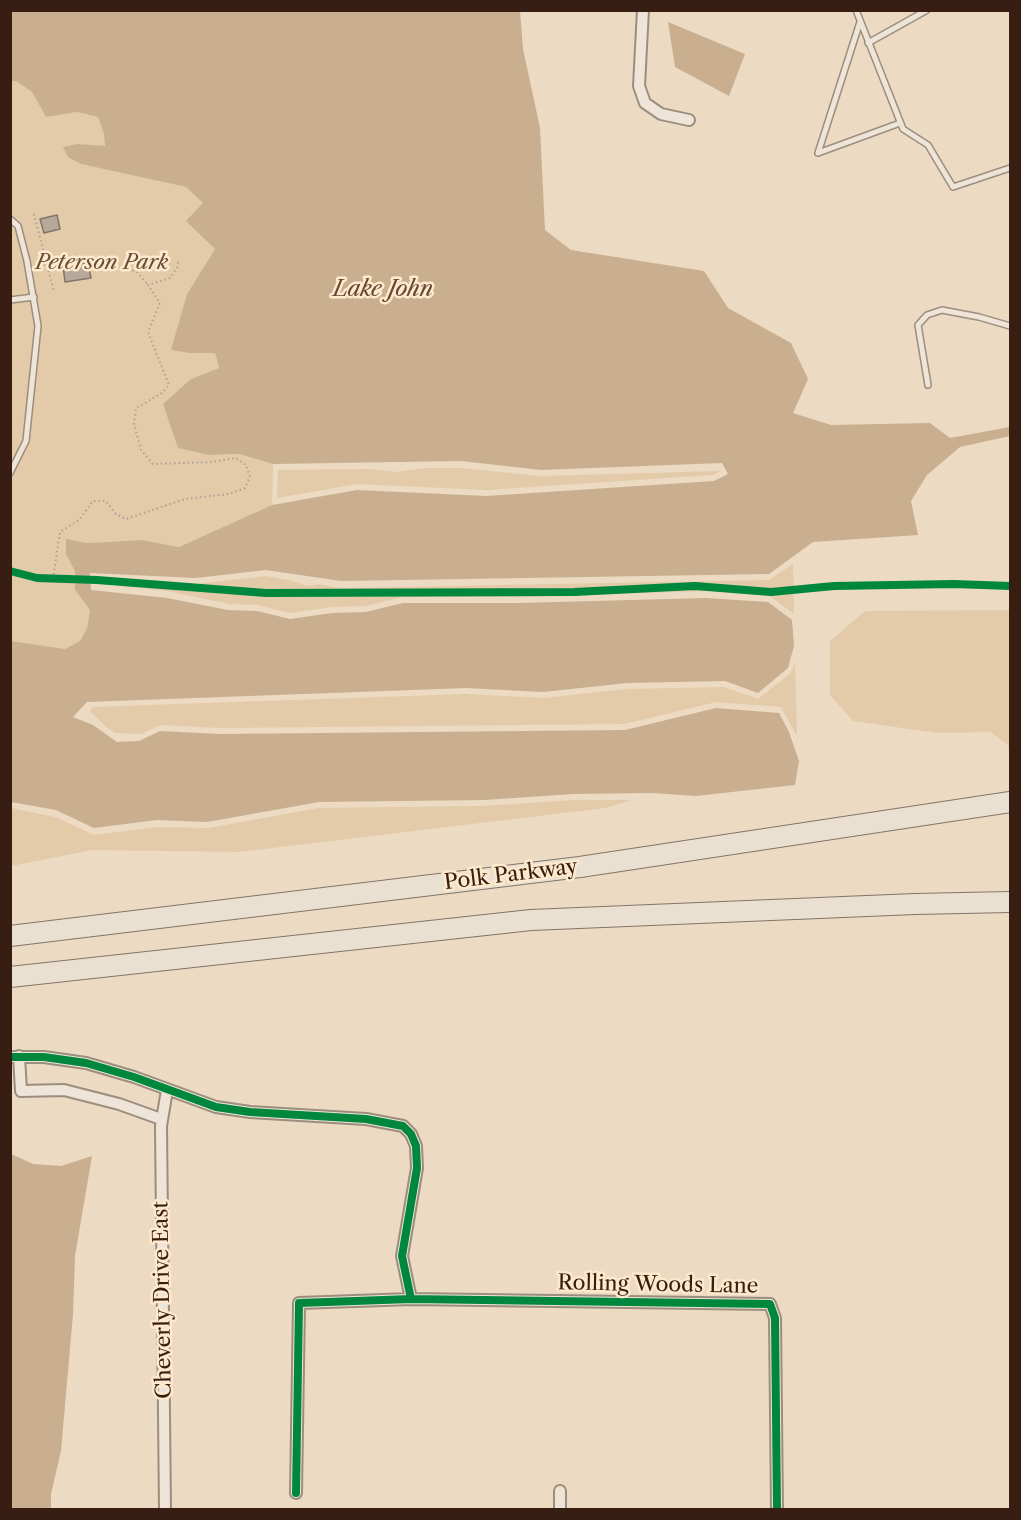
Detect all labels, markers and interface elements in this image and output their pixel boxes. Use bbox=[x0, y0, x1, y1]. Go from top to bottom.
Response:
park label: Peterson Park bbox=[35, 250, 169, 276]
water label: Lake John bbox=[333, 277, 433, 303]
street label: Polk Parkway bbox=[443, 854, 579, 896]
street label: Cheverly Drive East bbox=[149, 1201, 177, 1399]
street label: Rolling Woods Lane bbox=[557, 1271, 759, 1299]

